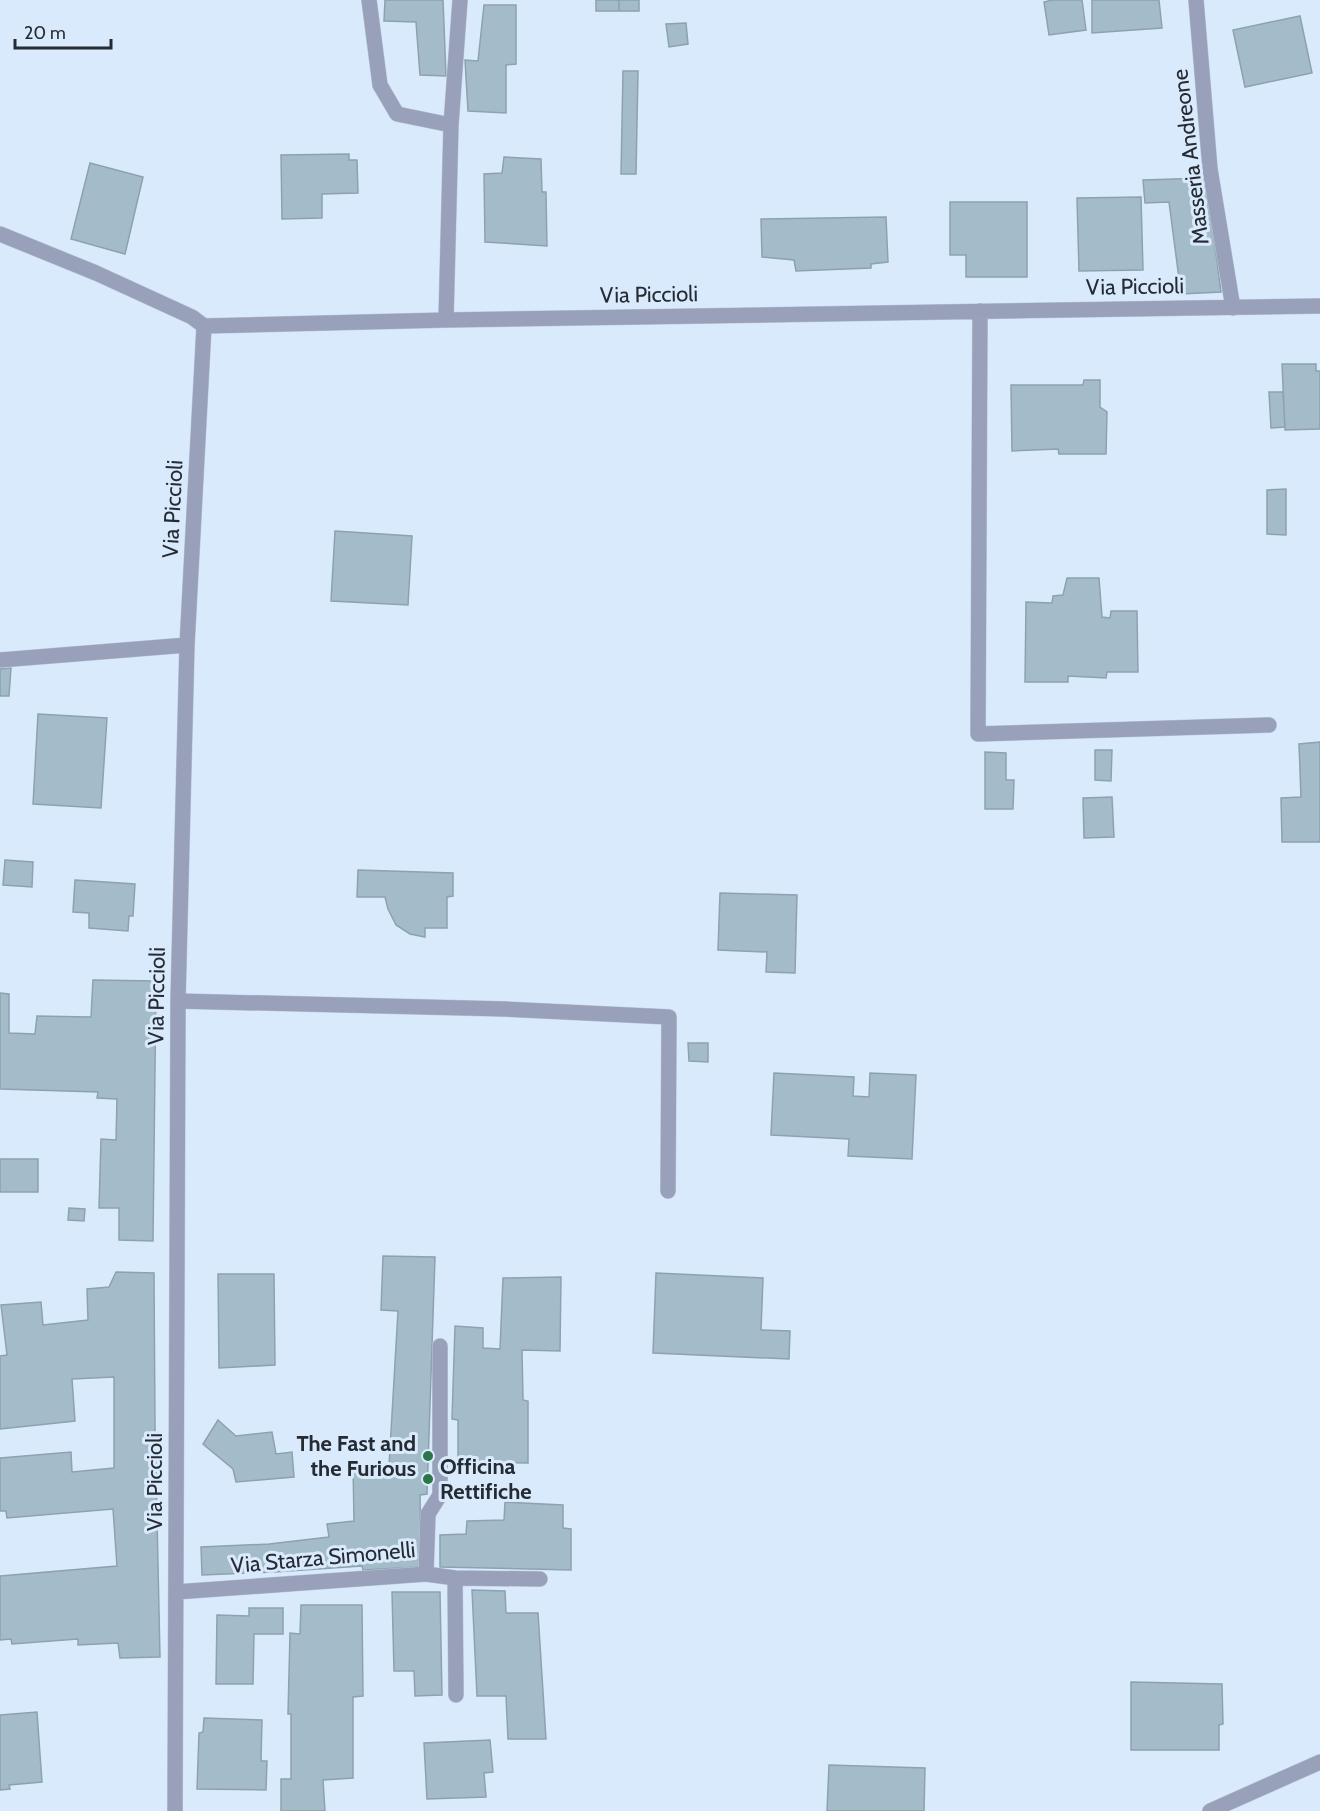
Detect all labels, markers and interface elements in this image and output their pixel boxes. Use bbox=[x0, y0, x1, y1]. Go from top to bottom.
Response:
scale bar bbox=[15, 12, 111, 50]
text: 20 m bbox=[24, 22, 66, 44]
street label: Masseria Andreone bbox=[1166, 68, 1215, 246]
street label: Via Piccioli bbox=[1086, 272, 1184, 301]
street label: Via Piccioli bbox=[600, 280, 698, 309]
street label: Via Piccioli bbox=[156, 459, 189, 559]
street label: Via Piccioli bbox=[142, 947, 171, 1045]
place label: The Fast and the Furious bbox=[296, 1430, 416, 1482]
street label: Via Piccioli bbox=[141, 1433, 168, 1531]
marker: The Fast and the Furious bbox=[421, 1449, 435, 1463]
place label: Officina Rettifiche bbox=[440, 1453, 532, 1505]
marker: Officina Rettifiche bbox=[421, 1472, 435, 1486]
street label: Via Starza Simonelli bbox=[230, 1536, 417, 1579]

